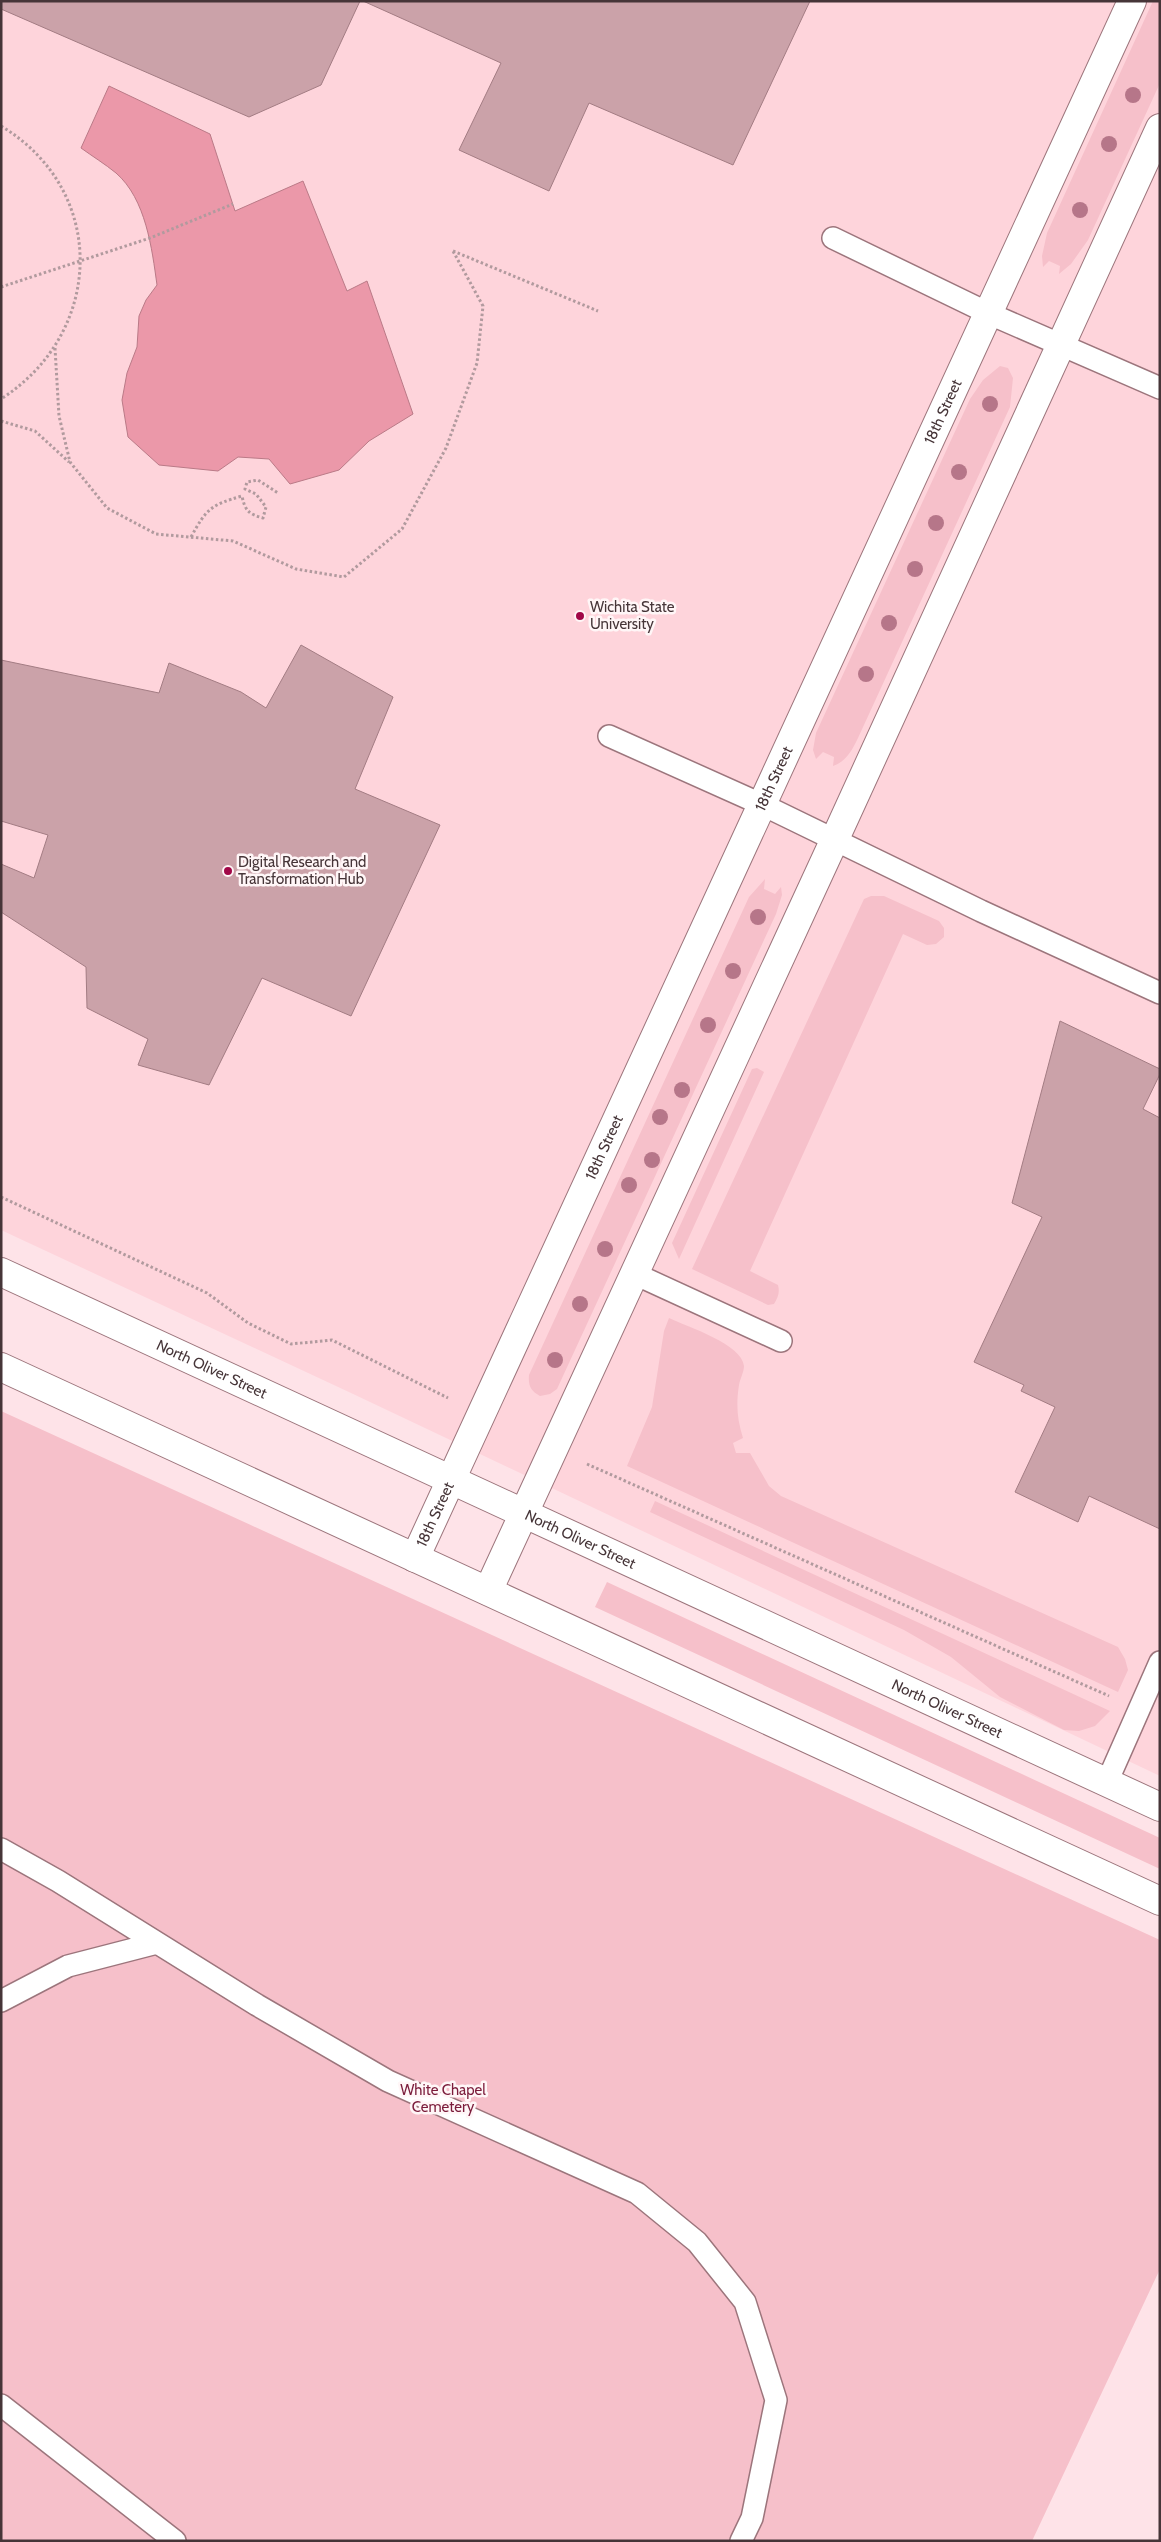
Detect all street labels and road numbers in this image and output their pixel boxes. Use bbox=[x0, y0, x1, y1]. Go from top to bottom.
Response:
street label: 18th Street bbox=[920, 377, 966, 447]
street label: 18th Street bbox=[751, 743, 797, 814]
street label: 18th Street bbox=[581, 1112, 627, 1183]
street label: North Oliver Street bbox=[153, 1336, 270, 1403]
street label: 18th Street bbox=[412, 1479, 458, 1550]
street label: North Oliver Street bbox=[522, 1506, 638, 1573]
street label: North Oliver Street bbox=[889, 1675, 1005, 1742]

